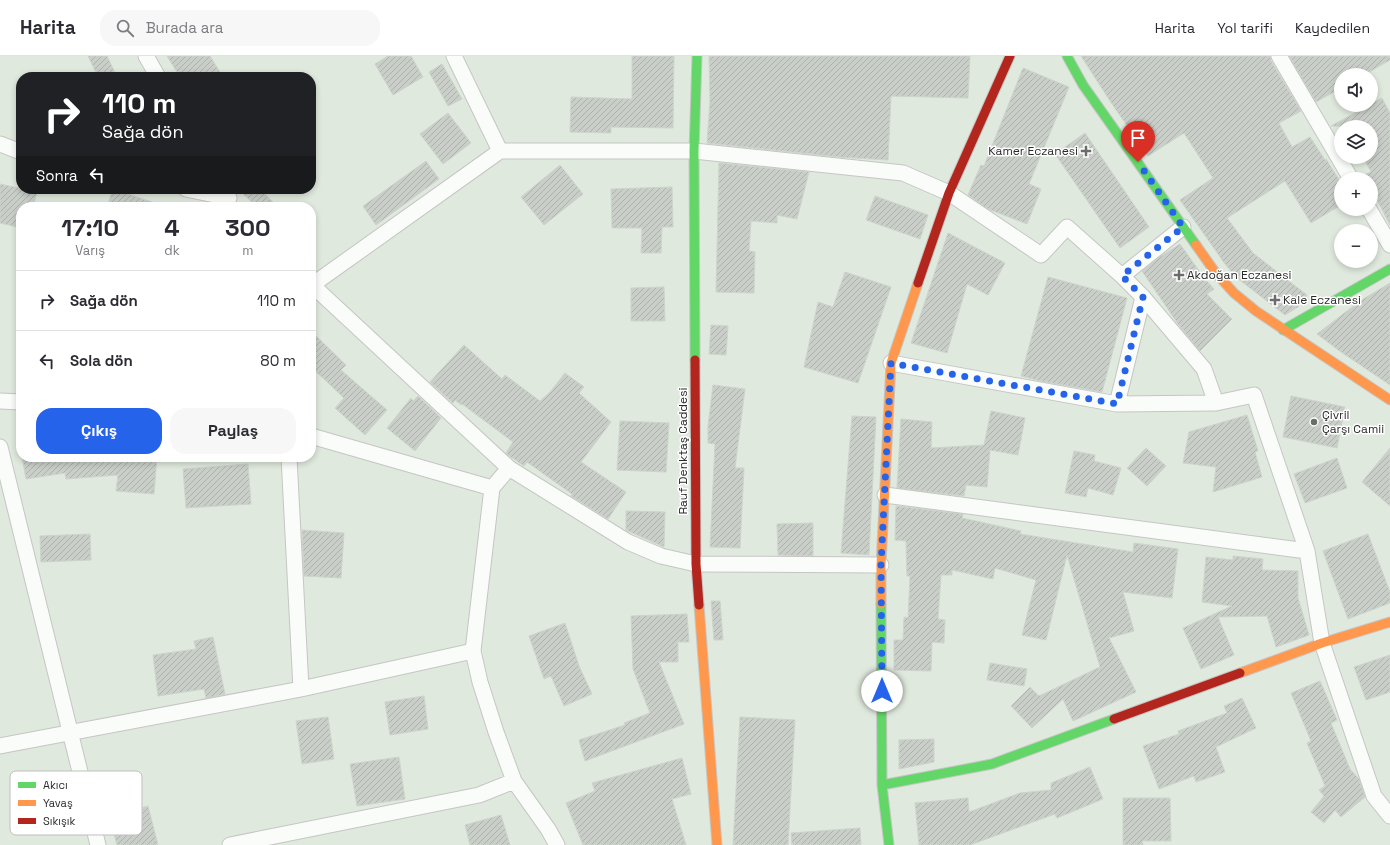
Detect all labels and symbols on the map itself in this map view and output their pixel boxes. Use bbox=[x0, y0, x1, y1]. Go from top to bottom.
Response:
pin bbox=[1121, 121, 1155, 162]
place label: Kamer Eczanesi bbox=[988, 143, 1078, 159]
marker: Kamer Eczanesi bbox=[1081, 146, 1091, 156]
place label: Akdoğan Eczanesi bbox=[1187, 267, 1292, 283]
marker: Akdoğan Eczanesi bbox=[1174, 270, 1184, 280]
place label: Kale Eczanesi bbox=[1283, 292, 1361, 308]
marker: Kale Eczanesi bbox=[1270, 295, 1280, 305]
street label: Rauf Denktaş Caddesi bbox=[675, 387, 691, 514]
place label: Çivril Çarşı Camii bbox=[1322, 407, 1384, 437]
marker: Çivril Çarşı Camii bbox=[1309, 417, 1319, 427]
position arrow bbox=[861, 670, 903, 712]
legend bbox=[10, 771, 142, 835]
text: Akıcı bbox=[43, 778, 68, 792]
text: Yavaş bbox=[43, 796, 73, 810]
text: Sıkışık bbox=[43, 814, 76, 828]

